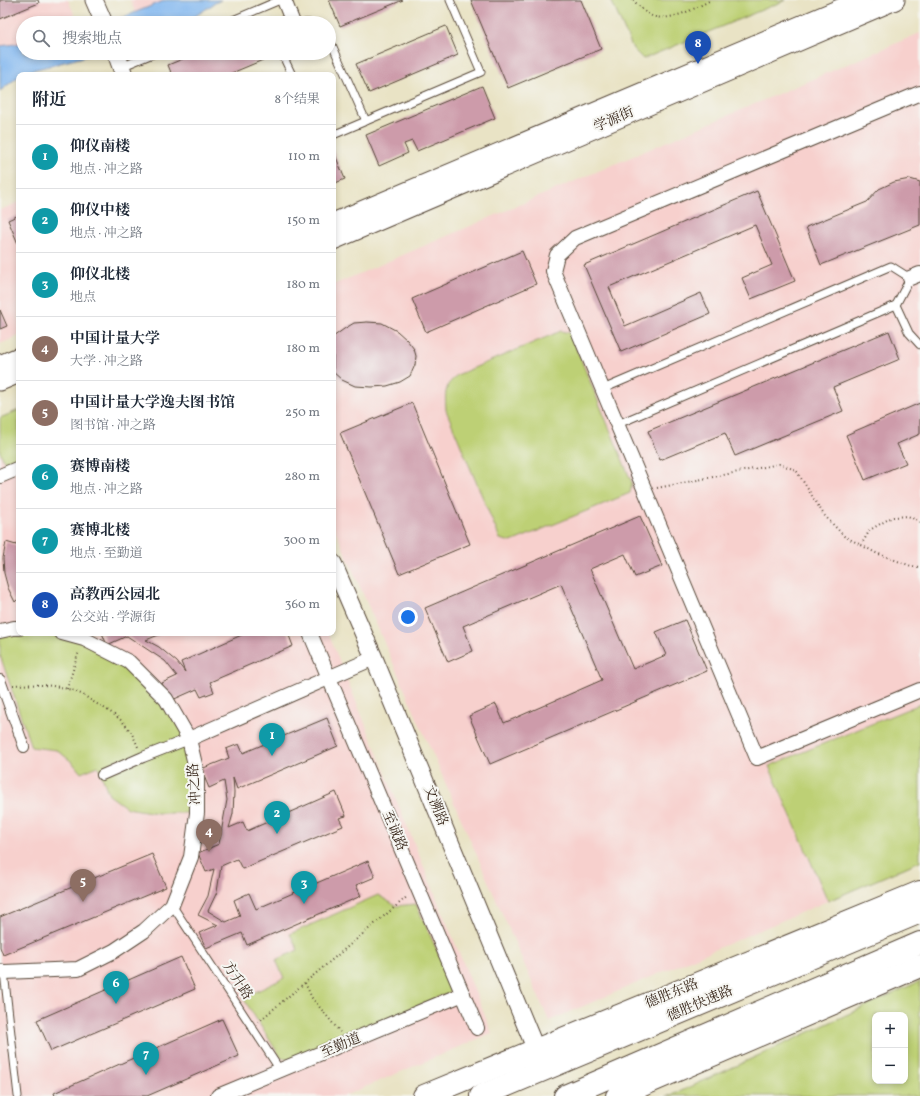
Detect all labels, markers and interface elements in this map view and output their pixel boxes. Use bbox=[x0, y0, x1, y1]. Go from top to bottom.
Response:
search box bbox=[16, 16, 336, 60]
icon: search bbox=[30, 27, 52, 49]
text: 搜索地点 bbox=[62, 29, 122, 50]
pin: 8 bbox=[685, 31, 711, 64]
text: 附近 bbox=[32, 89, 66, 112]
text: 8个结果 bbox=[274, 91, 320, 109]
street label: 学源街 bbox=[591, 103, 637, 137]
text: 仰仪南楼 bbox=[70, 137, 130, 158]
text: 1 bbox=[42, 148, 48, 166]
text: 110 m bbox=[288, 148, 320, 166]
text: 地点 · 冲之路 bbox=[70, 161, 143, 179]
text: 仰仪中楼 bbox=[70, 201, 130, 222]
text: 2 bbox=[42, 212, 48, 230]
text: 150 m bbox=[287, 212, 320, 230]
text: 地点 · 冲之路 bbox=[70, 225, 143, 243]
text: 仰仪北楼 bbox=[70, 265, 130, 286]
text: 3 bbox=[42, 276, 48, 294]
text: 180 m bbox=[286, 276, 320, 294]
text: 地点 bbox=[70, 289, 96, 307]
text: 中国计量大学 bbox=[70, 329, 160, 350]
text: 4 bbox=[41, 340, 49, 358]
text: 180 m bbox=[286, 340, 320, 358]
text: 大学 · 冲之路 bbox=[70, 353, 143, 371]
text: 中国计量大学逸夫图书馆 bbox=[70, 393, 235, 414]
text: 5 bbox=[42, 404, 48, 422]
text: 250 m bbox=[285, 404, 320, 422]
text: 图书馆 · 冲之路 bbox=[70, 417, 156, 435]
text: 赛博南楼 bbox=[70, 457, 130, 478]
text: 6 bbox=[41, 468, 49, 486]
text: 280 m bbox=[284, 468, 320, 486]
text: 地点 · 冲之路 bbox=[70, 481, 143, 499]
text: 赛博北楼 bbox=[70, 521, 130, 542]
text: 7 bbox=[42, 532, 48, 550]
text: 300 m bbox=[284, 532, 320, 550]
text: 地点 · 至勤道 bbox=[70, 545, 143, 563]
text: 高教西公园北 bbox=[70, 585, 160, 606]
text: 8 bbox=[41, 596, 49, 614]
text: 360 m bbox=[285, 596, 320, 614]
your location bbox=[398, 607, 418, 627]
text: 公交站 · 学源街 bbox=[70, 609, 156, 627]
pin: 1 bbox=[259, 723, 285, 756]
street label: 冲之路 bbox=[184, 762, 206, 806]
street label: 文溯路 bbox=[418, 783, 452, 829]
pin: 2 bbox=[264, 801, 290, 834]
street label: 至诚路 bbox=[377, 808, 411, 854]
pin: 4 bbox=[196, 819, 222, 852]
pin: 5 bbox=[70, 869, 96, 902]
pin: 3 bbox=[291, 871, 317, 904]
street label: 方升路 bbox=[218, 958, 256, 1004]
pin: 6 bbox=[103, 971, 129, 1004]
street label: 德胜东路 bbox=[642, 975, 702, 1013]
street label: 德胜快速路 bbox=[664, 982, 736, 1026]
map controls bbox=[872, 1012, 908, 1084]
button: + bbox=[872, 1012, 908, 1048]
street label: 至勤道 bbox=[318, 1029, 364, 1063]
pin: 7 bbox=[133, 1042, 159, 1075]
button: − bbox=[872, 1048, 908, 1084]

